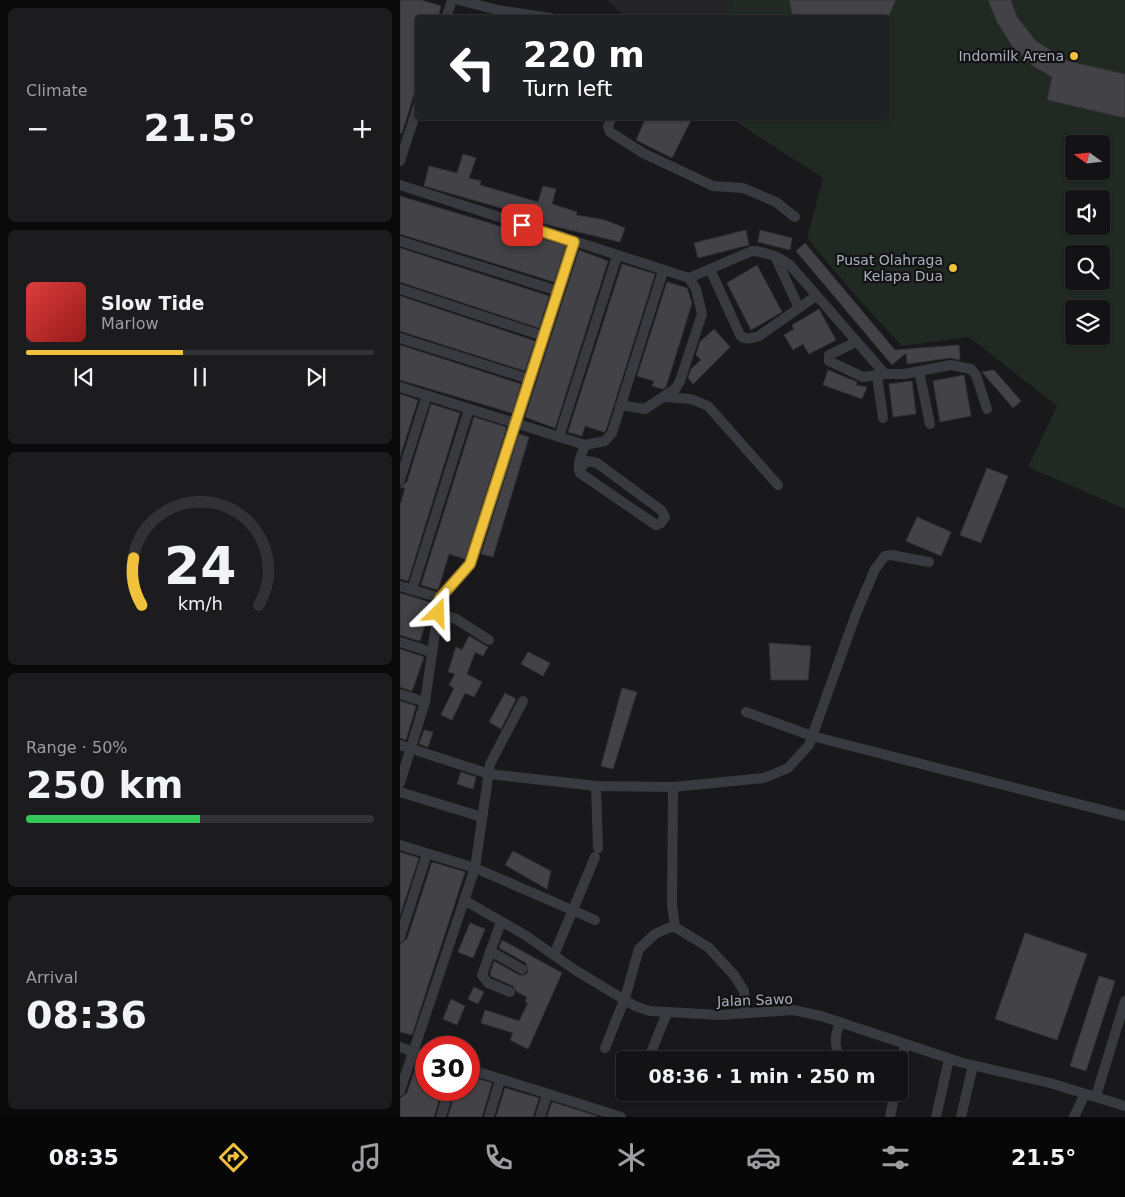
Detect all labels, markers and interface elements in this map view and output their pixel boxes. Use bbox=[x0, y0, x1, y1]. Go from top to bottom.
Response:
icon: left bbox=[440, 35, 505, 100]
text: 220 m bbox=[523, 35, 645, 75]
place label: Indomilk Arena bbox=[958, 48, 1064, 64]
marker: Indomilk Arena bbox=[1068, 50, 1080, 62]
text: Turn left bbox=[523, 76, 612, 101]
text: Climate bbox=[26, 81, 88, 100]
text: 21.5° bbox=[144, 106, 256, 150]
text: − bbox=[26, 112, 49, 145]
text: + bbox=[351, 112, 374, 145]
north arrow bbox=[1065, 135, 1110, 180]
map controls bbox=[1065, 135, 1110, 345]
button: sound bbox=[1065, 190, 1110, 235]
pin bbox=[501, 204, 543, 246]
icon: arrive bbox=[508, 211, 536, 239]
button: search bbox=[1065, 245, 1110, 290]
place label: Pusat Olahraga Kelapa Dua bbox=[836, 252, 943, 284]
marker: Pusat Olahraga Kelapa Dua bbox=[947, 262, 959, 274]
text: Slow Tide bbox=[101, 292, 204, 314]
button: layers bbox=[1065, 300, 1110, 345]
text: Marlow bbox=[101, 314, 159, 333]
icon: previous bbox=[70, 363, 98, 391]
icon: pause bbox=[186, 363, 214, 391]
icon: next bbox=[302, 363, 330, 391]
text: 24 bbox=[164, 536, 236, 596]
position arrow bbox=[411, 586, 463, 638]
text: km/h bbox=[177, 593, 223, 614]
text: Range · 50% bbox=[26, 738, 128, 757]
text: 250 km bbox=[26, 763, 183, 807]
text: Arrival bbox=[26, 968, 78, 987]
street label: Jalan Sawo bbox=[716, 991, 793, 1009]
text: 08:36 bbox=[26, 993, 147, 1037]
speed limit sign: 30 bbox=[415, 1036, 480, 1101]
text: 08:36 · 1 min · 250 m bbox=[648, 1065, 876, 1087]
icon: directions bbox=[216, 1140, 251, 1175]
icon: music bbox=[349, 1140, 384, 1175]
icon: phone bbox=[481, 1140, 516, 1175]
icon: climate bbox=[614, 1140, 649, 1175]
icon: car bbox=[746, 1140, 781, 1175]
icon: filters bbox=[878, 1140, 913, 1175]
text: 08:35 bbox=[49, 1145, 119, 1170]
text: 21.5° bbox=[1011, 1145, 1076, 1170]

